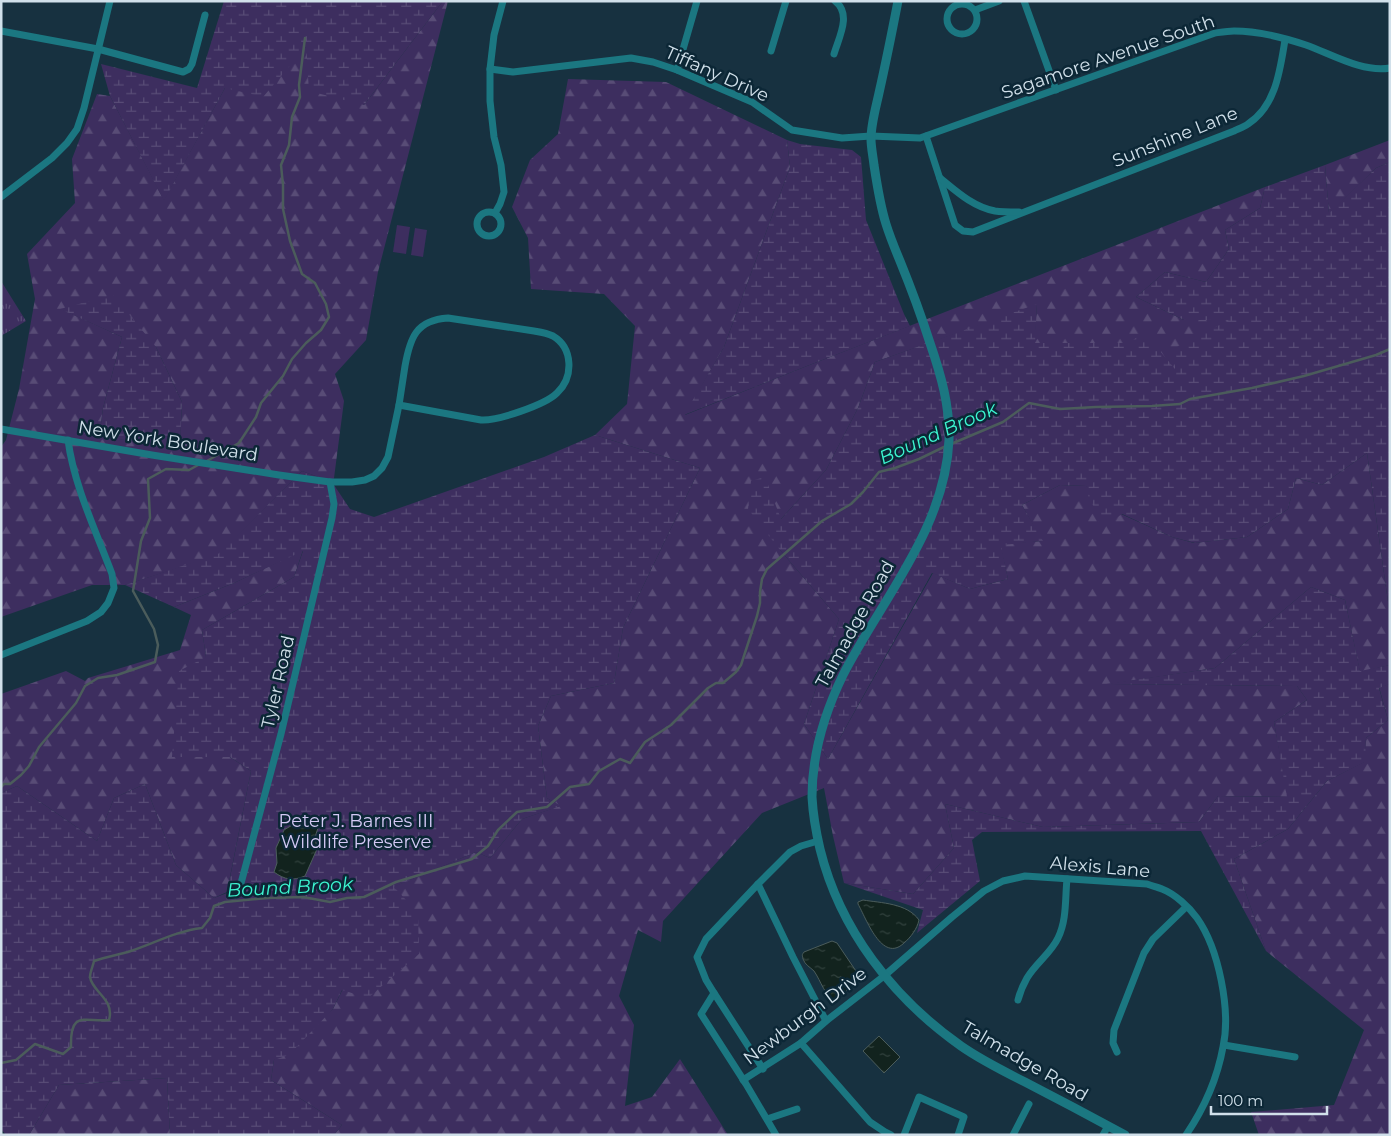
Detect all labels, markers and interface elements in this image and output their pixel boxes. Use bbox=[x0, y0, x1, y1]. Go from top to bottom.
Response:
street label: Sagamore Avenue South bbox=[998, 10, 1218, 104]
street label: Tiffany Drive bbox=[662, 41, 772, 107]
street label: Sunshine Lane bbox=[1109, 102, 1241, 172]
water label: Bound Brook bbox=[876, 396, 1001, 469]
street label: New York Boulevard bbox=[77, 416, 259, 466]
street label: Talmadge Road bbox=[811, 556, 899, 692]
street label: Tyler Road bbox=[257, 633, 299, 731]
park label: Peter J. Barnes III Wildlife Preserve bbox=[279, 810, 433, 853]
street label: Alexis Lane bbox=[1049, 852, 1151, 882]
water label: Bound Brook bbox=[226, 872, 354, 902]
street label: Newburgh Drive bbox=[739, 962, 871, 1070]
street label: Talmadge Road bbox=[958, 1016, 1092, 1106]
scale bar bbox=[1211, 1084, 1327, 1116]
text: 100 m bbox=[1218, 1091, 1263, 1110]

